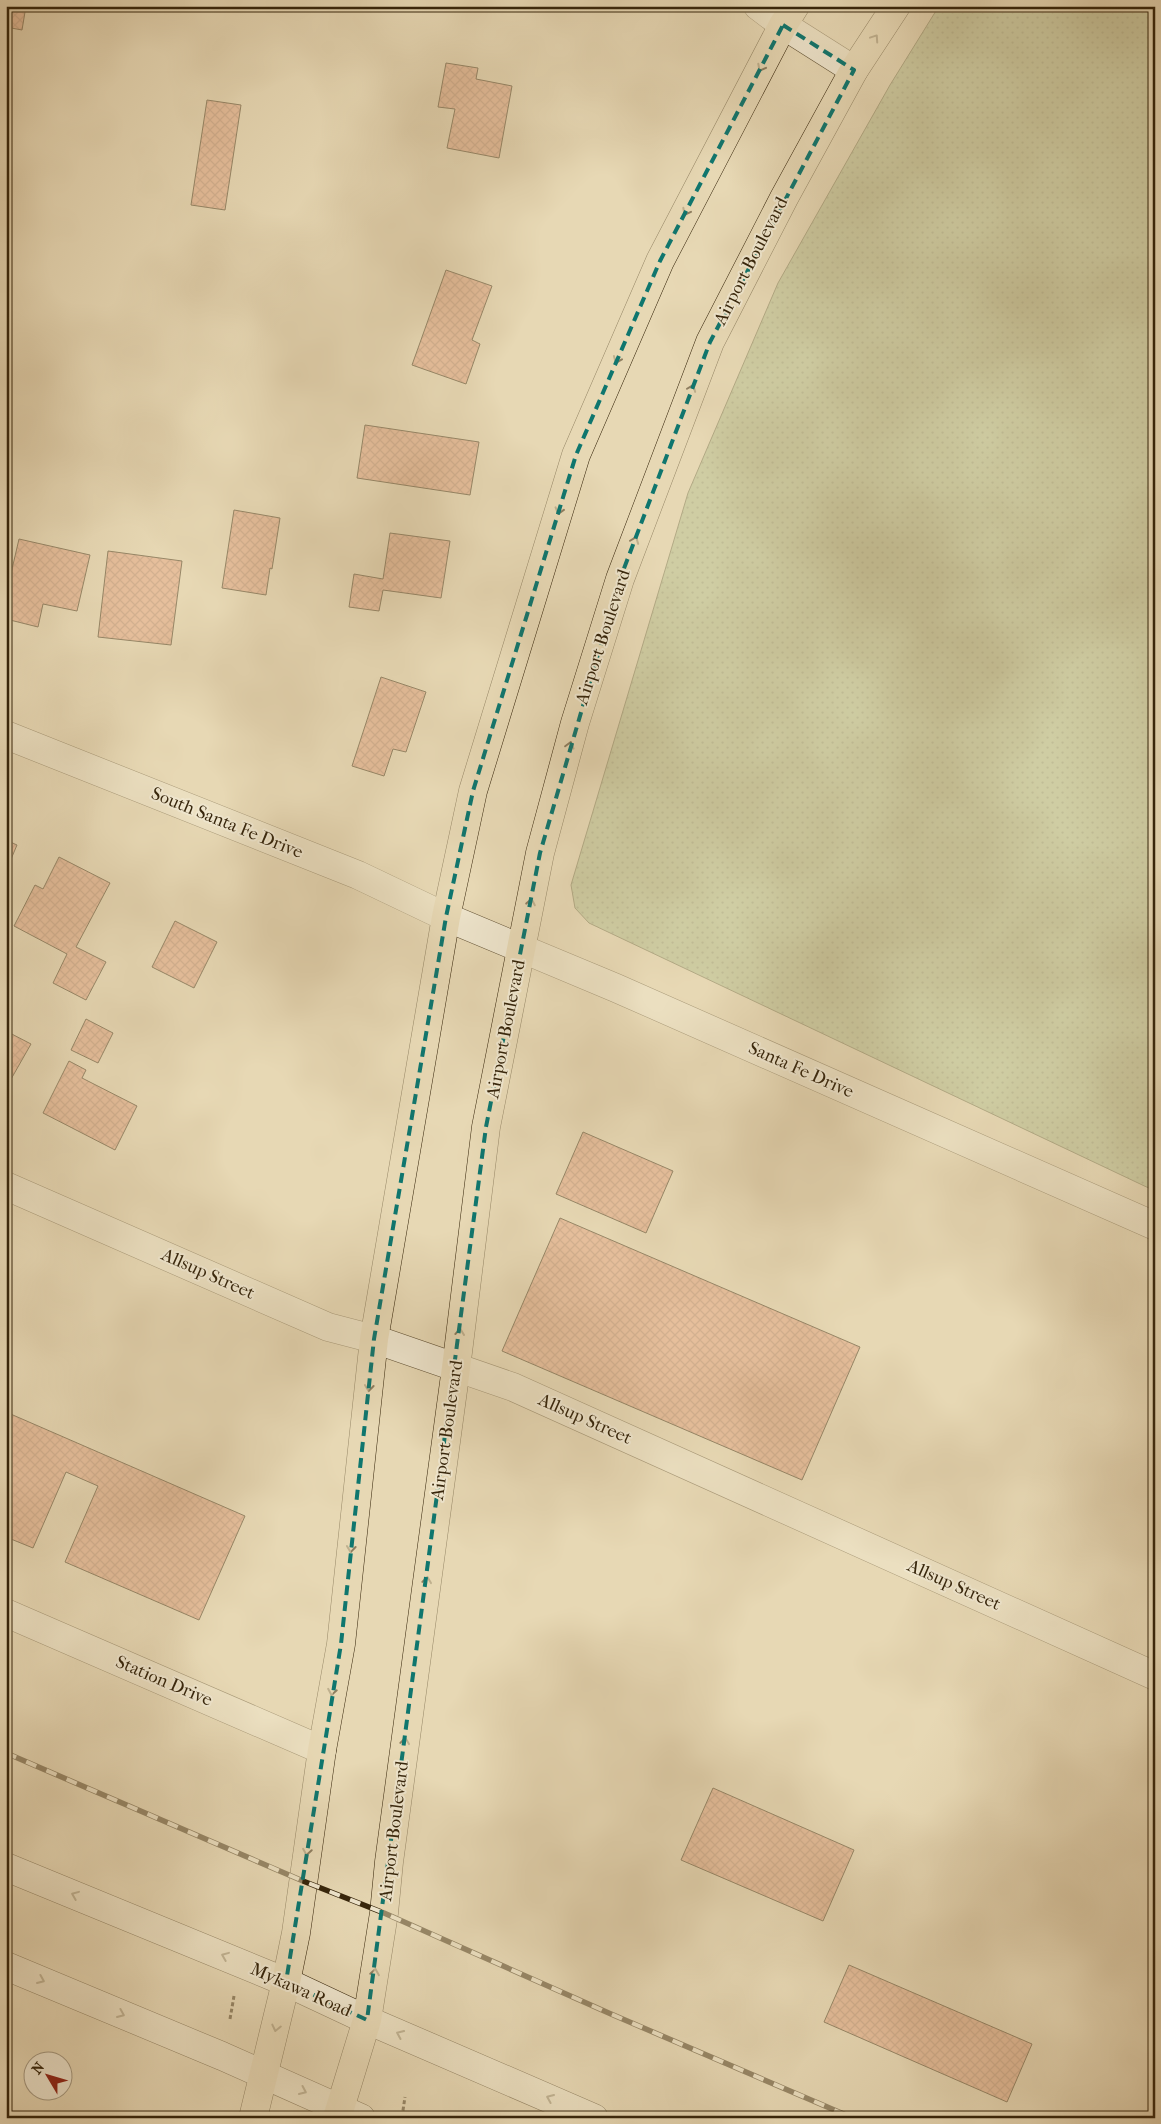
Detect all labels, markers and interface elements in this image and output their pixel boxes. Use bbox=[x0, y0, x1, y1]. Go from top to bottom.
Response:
one-way arrow bbox=[869, 34, 878, 44]
one-way arrow bbox=[757, 63, 767, 72]
street label: Airport Boulevard bbox=[709, 193, 792, 329]
one-way arrow bbox=[682, 207, 692, 216]
one-way arrow bbox=[613, 355, 624, 364]
one-way arrow bbox=[686, 384, 696, 393]
one-way arrow bbox=[554, 507, 564, 515]
one-way arrow bbox=[629, 536, 639, 545]
street label: Airport Boulevard bbox=[571, 567, 635, 708]
one-way arrow bbox=[564, 741, 574, 749]
street label: South Santa Fe Drive bbox=[148, 783, 306, 863]
one-way arrow bbox=[525, 898, 536, 907]
street label: Airport Boulevard bbox=[482, 958, 530, 1101]
street label: Santa Fe Drive bbox=[745, 1037, 857, 1103]
street label: Allsup Street bbox=[157, 1244, 258, 1304]
one-way arrow bbox=[455, 1328, 465, 1337]
street label: Airport Boulevard bbox=[427, 1359, 467, 1502]
one-way arrow bbox=[364, 1384, 375, 1392]
street label: Allsup Street bbox=[534, 1389, 635, 1449]
one-way arrow bbox=[346, 1546, 357, 1554]
street label: Allsup Street bbox=[903, 1555, 1004, 1615]
one-way arrow bbox=[421, 1576, 432, 1584]
street label: Station Drive bbox=[113, 1651, 216, 1711]
one-way arrow bbox=[328, 1688, 338, 1696]
one-way arrow bbox=[399, 1737, 410, 1745]
street label: Airport Boulevard bbox=[375, 1760, 413, 1903]
one-way arrow bbox=[302, 1849, 313, 1857]
one-way arrow bbox=[71, 1891, 80, 1901]
one-way arrow bbox=[221, 1952, 230, 1963]
street label: Mykawa Road bbox=[247, 1958, 355, 2022]
one-way arrow bbox=[369, 1967, 380, 1975]
one-way arrow bbox=[36, 1974, 45, 1985]
one-way arrow bbox=[116, 2007, 125, 2018]
one-way arrow bbox=[271, 2024, 282, 2033]
one-way arrow bbox=[396, 2030, 405, 2041]
north arrow bbox=[22, 2052, 72, 2102]
text: N bbox=[28, 2059, 48, 2078]
one-way arrow bbox=[298, 2085, 307, 2096]
one-way arrow bbox=[546, 2094, 555, 2105]

